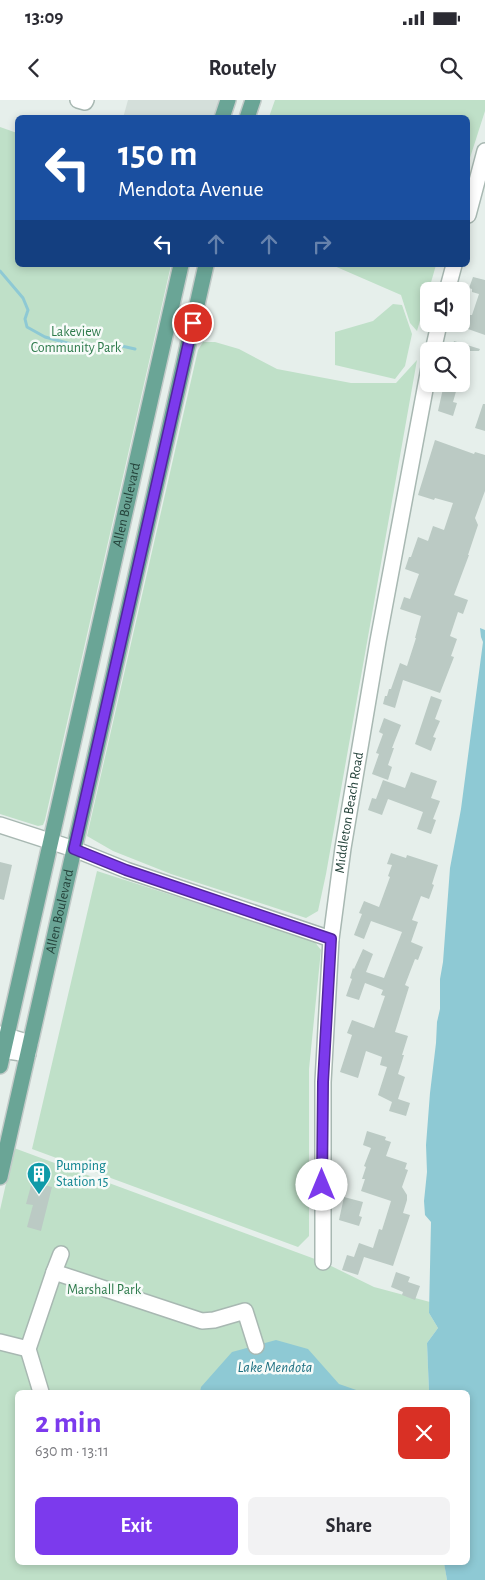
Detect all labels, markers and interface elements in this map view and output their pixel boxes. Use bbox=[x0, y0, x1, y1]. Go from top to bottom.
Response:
text: 13:09 bbox=[25, 8, 63, 27]
icon: back bbox=[20, 54, 48, 82]
icon: search bbox=[437, 54, 465, 82]
text: Routely bbox=[209, 57, 276, 79]
icon: left bbox=[35, 135, 100, 200]
text: 150 m bbox=[118, 137, 198, 172]
text: Mendota Avenue bbox=[118, 178, 264, 200]
icon: left bbox=[149, 230, 177, 258]
icon: ahead bbox=[202, 230, 230, 258]
icon: ahead bbox=[255, 230, 283, 258]
icon: right bbox=[308, 230, 336, 258]
map controls bbox=[420, 282, 470, 392]
button: sound bbox=[420, 282, 470, 332]
pin bbox=[172, 302, 214, 344]
icon: arrive bbox=[179, 309, 207, 337]
park label: Lakeview Community Park bbox=[31, 325, 122, 355]
button: search bbox=[420, 342, 470, 392]
street label: Allen Boulevard bbox=[110, 462, 143, 549]
street label: Middleton Beach Road bbox=[333, 751, 366, 874]
street label: Allen Boulevard bbox=[44, 868, 76, 955]
position arrow bbox=[295, 1158, 347, 1210]
place label: Pumping Station 15 bbox=[56, 1159, 108, 1189]
building icon: Pumping Station 15 bbox=[26, 1161, 52, 1195]
park label: Marshall Park bbox=[67, 1283, 142, 1297]
water label: Lake Mendota bbox=[238, 1360, 312, 1375]
button: close bbox=[398, 1407, 450, 1459]
text: 2 min bbox=[35, 1408, 102, 1438]
text: 630 m · 13:11 bbox=[35, 1443, 109, 1459]
button: Exit bbox=[35, 1497, 238, 1555]
button: Share bbox=[248, 1497, 450, 1555]

